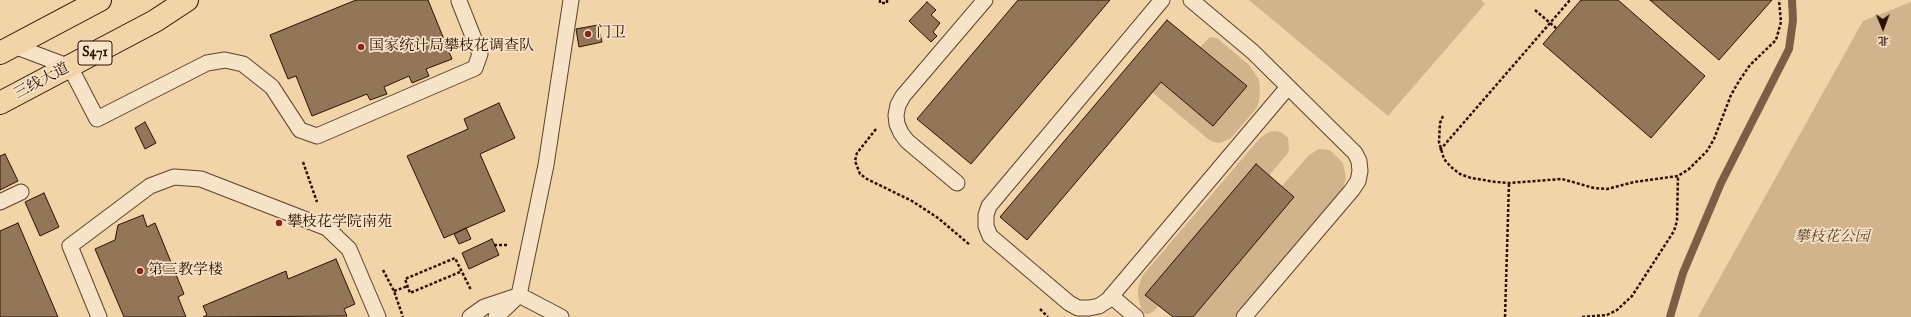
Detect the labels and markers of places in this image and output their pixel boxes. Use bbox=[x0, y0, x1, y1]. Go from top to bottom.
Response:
place label: 门卫 bbox=[596, 25, 626, 43]
marker: 门卫 bbox=[583, 29, 593, 39]
place label: 国家统计局攀枝花调查队 bbox=[369, 38, 534, 56]
marker: 国家统计局攀枝花调查队 bbox=[356, 42, 366, 52]
place label: 攀枝花学院南苑 bbox=[287, 214, 392, 232]
marker: 攀枝花学院南苑 bbox=[274, 218, 284, 228]
place label: 第三教学楼 bbox=[148, 262, 223, 280]
marker: 第三教学楼 bbox=[135, 266, 145, 276]

